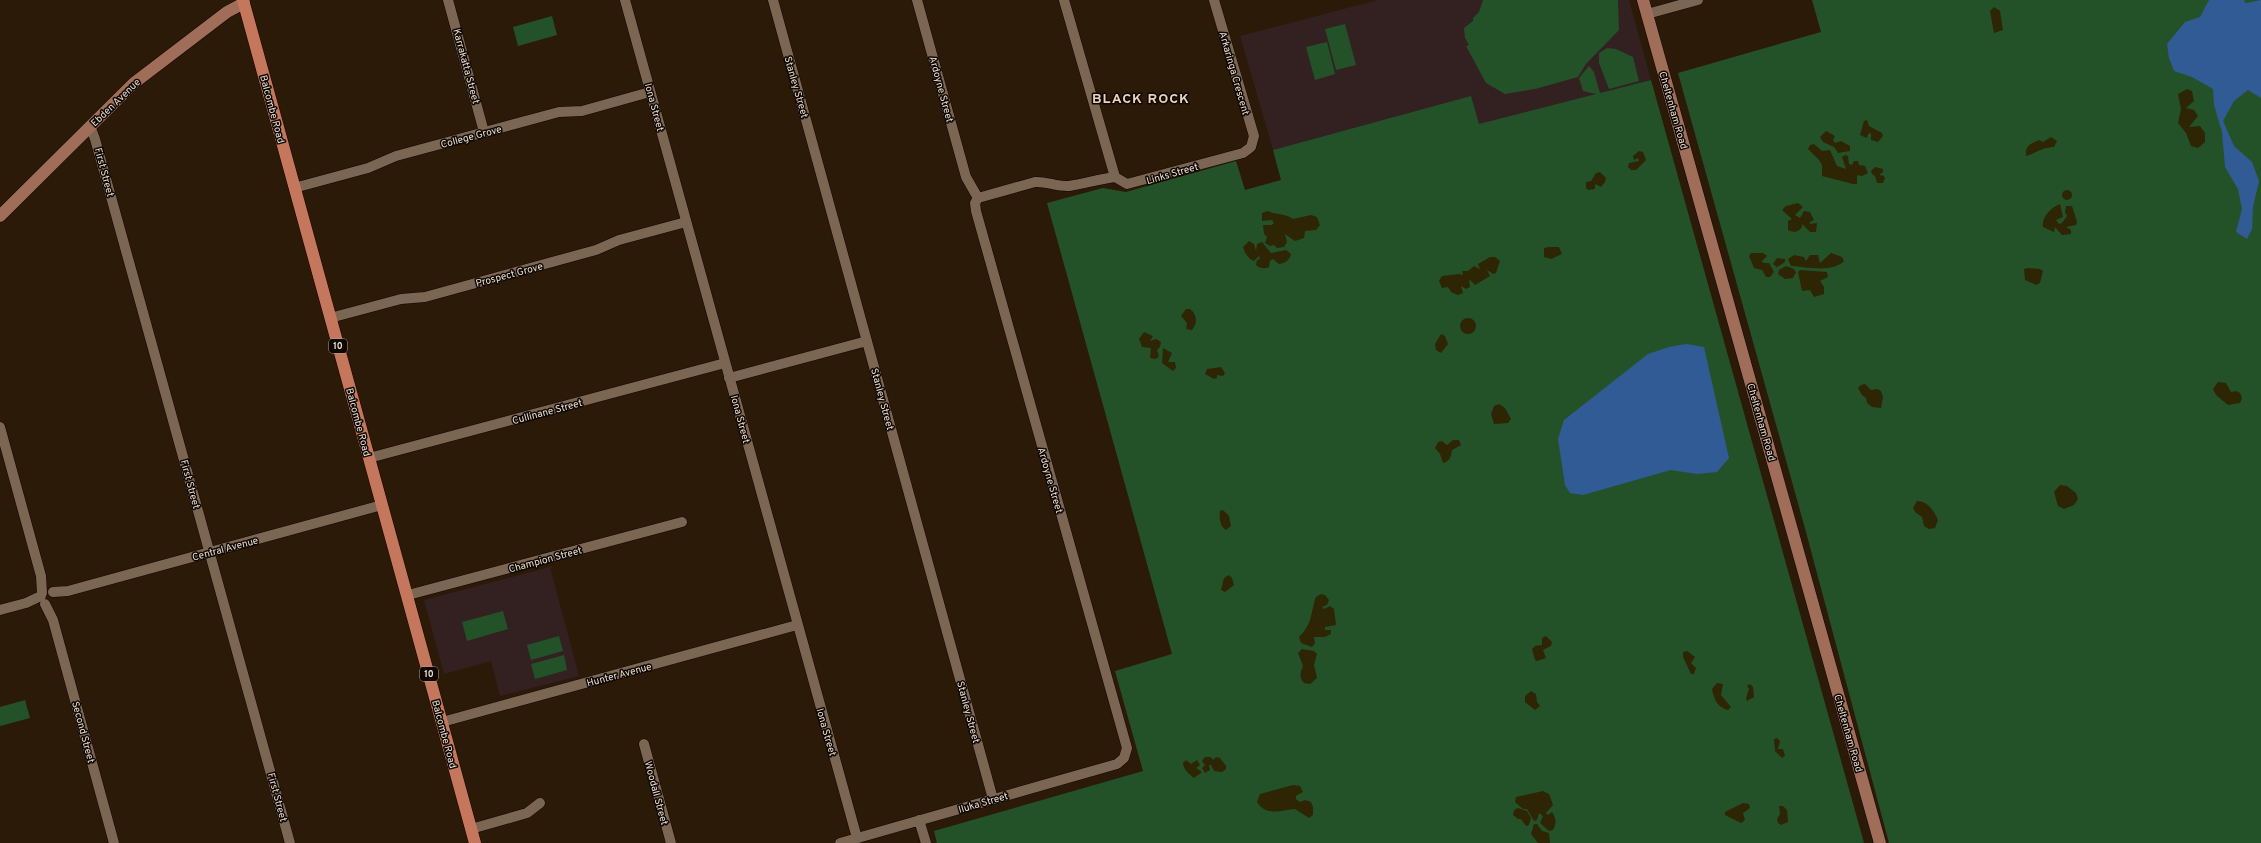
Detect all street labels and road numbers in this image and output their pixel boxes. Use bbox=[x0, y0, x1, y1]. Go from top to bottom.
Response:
street label: Karrakatta Street bbox=[449, 27, 482, 106]
street label: Arkaringa Crescent bbox=[1215, 30, 1252, 117]
street label: Stanley Street bbox=[781, 55, 811, 120]
street label: Ardoyne Street bbox=[925, 55, 956, 124]
street label: Cheltenham Road bbox=[1655, 70, 1690, 151]
street label: Balcombe Road bbox=[256, 74, 287, 145]
street label: Ebden Avenue bbox=[89, 76, 144, 130]
street label: Iona Street bbox=[641, 82, 666, 133]
street label: College Grove bbox=[439, 123, 503, 152]
street label: First Street bbox=[91, 146, 116, 199]
street label: Links Street bbox=[1145, 161, 1200, 188]
street label: Prospect Grove bbox=[474, 260, 544, 291]
road number: 10 bbox=[329, 339, 347, 353]
street label: Stanley Street bbox=[867, 367, 896, 432]
street label: Cheltenham Road bbox=[1743, 382, 1778, 463]
street label: Balcombe Road bbox=[342, 387, 373, 458]
street label: Iona Street bbox=[727, 394, 752, 445]
street label: Cullinane Street bbox=[511, 397, 584, 428]
street label: Ardoyne Street bbox=[1034, 446, 1065, 515]
street label: First Street bbox=[177, 458, 202, 511]
street label: Central Avenue bbox=[191, 534, 260, 565]
street label: Champion Street bbox=[507, 544, 584, 576]
street label: Hunter Avenue bbox=[586, 661, 653, 690]
road number: 10 bbox=[420, 667, 438, 681]
street label: Stanley Street bbox=[953, 680, 982, 745]
street label: Cheltenham Road bbox=[1830, 693, 1865, 774]
street label: Balcombe Road bbox=[428, 699, 459, 770]
street label: Second Street bbox=[68, 700, 97, 765]
street label: Iona Street bbox=[813, 707, 839, 758]
street label: Woodall Street bbox=[641, 760, 670, 827]
street label: First Street bbox=[264, 771, 289, 824]
street label: Iluka Street bbox=[957, 790, 1010, 817]

